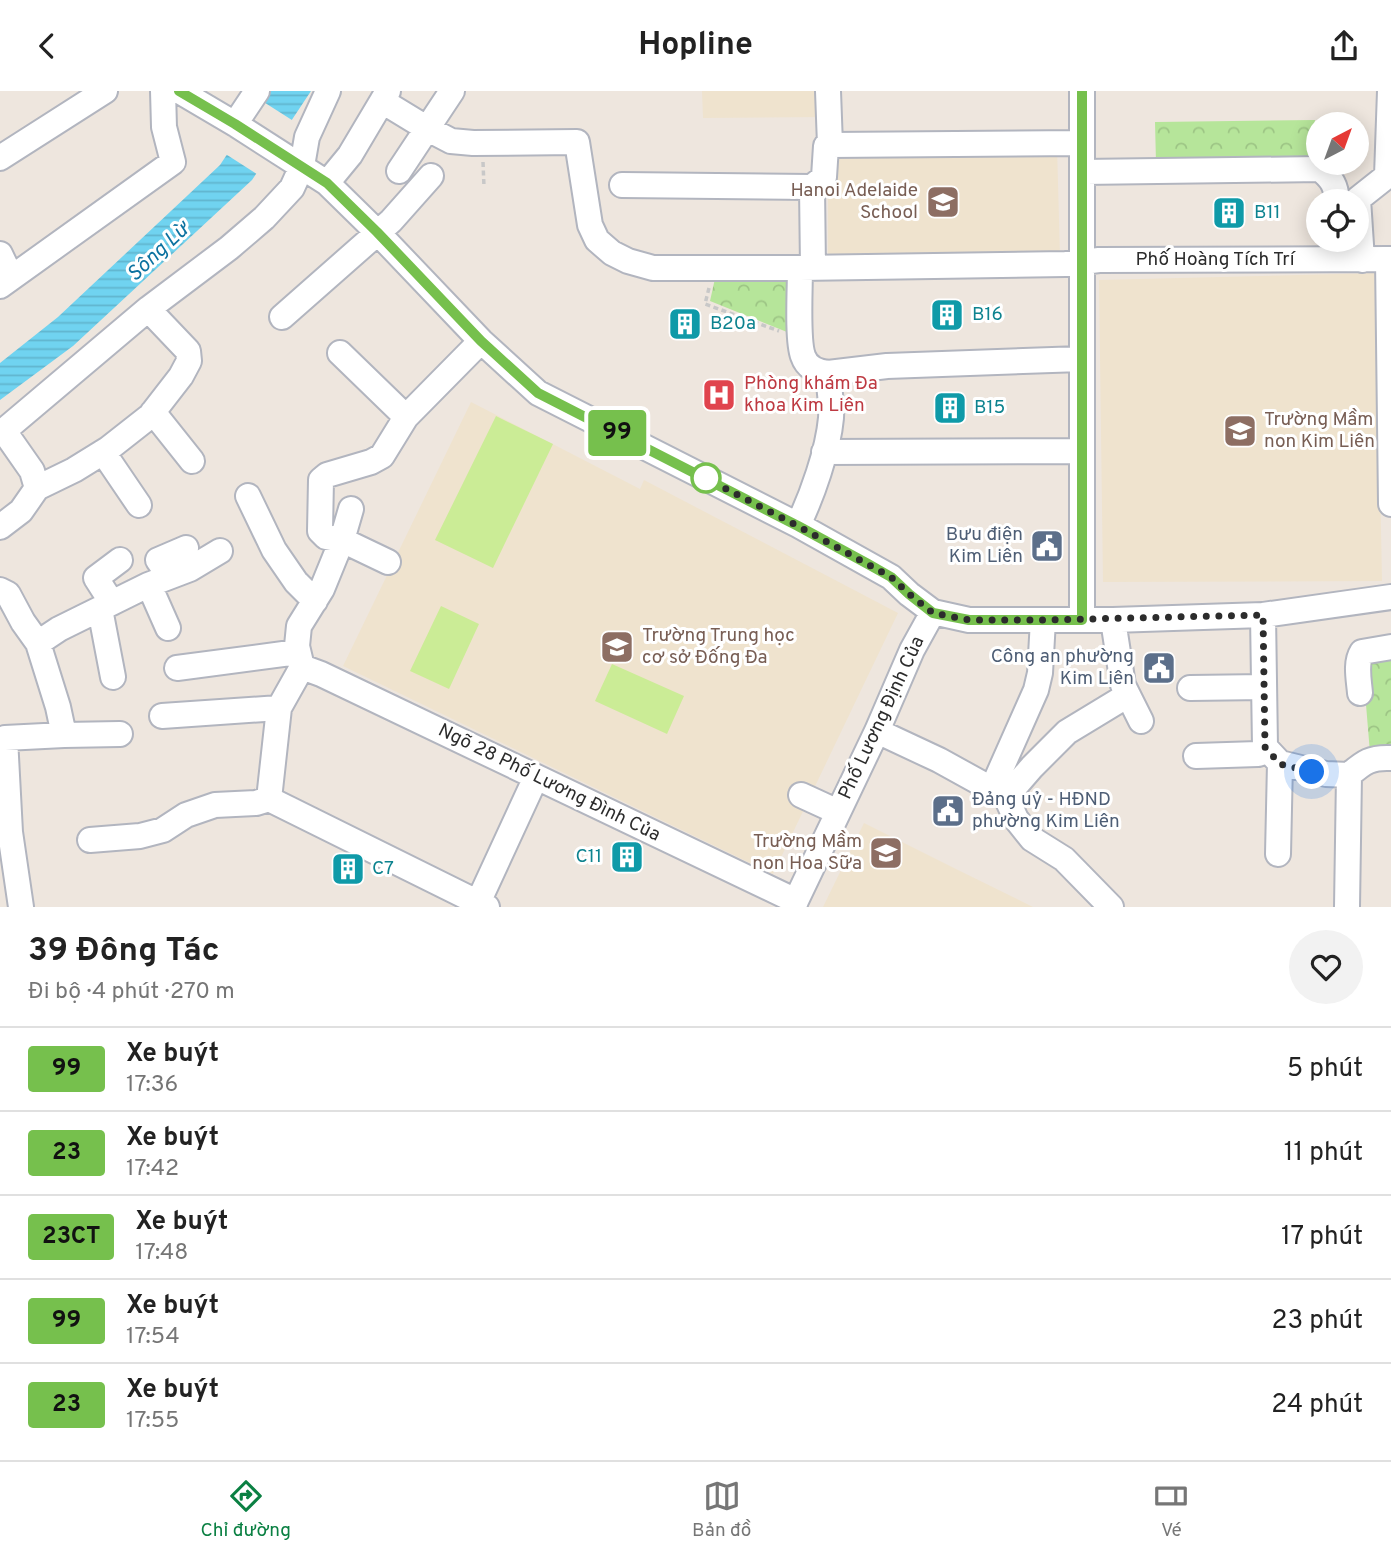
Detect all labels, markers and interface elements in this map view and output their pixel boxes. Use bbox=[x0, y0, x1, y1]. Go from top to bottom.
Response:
text: Hopline bbox=[638, 26, 753, 66]
icon: back bbox=[28, 27, 66, 65]
icon: share bbox=[1325, 27, 1363, 65]
north arrow bbox=[1306, 112, 1368, 175]
map controls bbox=[1306, 112, 1369, 252]
place label: Hanoi Adelaide School bbox=[791, 179, 918, 225]
school or university icon: Hanoi Adelaide School bbox=[924, 183, 962, 221]
button: locate bbox=[1306, 189, 1369, 252]
building icon: B11 bbox=[1210, 194, 1248, 232]
place label: B11 bbox=[1254, 201, 1281, 225]
water label: Sông Lừ bbox=[122, 215, 197, 288]
street label: Phố Hoàng Tích Trí bbox=[1135, 248, 1297, 272]
building icon: B16 bbox=[928, 296, 966, 334]
place label: B16 bbox=[972, 303, 1003, 327]
building icon: B20a bbox=[666, 305, 704, 343]
place label: B20a bbox=[710, 312, 756, 336]
place label: Phòng khám Đa khoa Kim Liên bbox=[744, 372, 878, 418]
hospital icon: Phòng khám Đa khoa Kim Liên bbox=[700, 376, 738, 414]
building icon: B15 bbox=[931, 389, 969, 427]
place label: B15 bbox=[974, 396, 1005, 420]
place label: Trường Mầm non Kim Liên bbox=[1264, 408, 1375, 454]
line badge: 99 bbox=[586, 410, 648, 456]
school or university icon: Trường Mầm non Kim Liên bbox=[1221, 412, 1259, 450]
text: 99 bbox=[602, 418, 632, 448]
unlabelled marker bbox=[691, 463, 721, 493]
place label: Bưu điện Kim Liên bbox=[946, 523, 1023, 569]
public building icon: Bưu điện Kim Liên bbox=[1028, 527, 1066, 565]
place label: Trường Trung học cơ sở Đống Đa bbox=[642, 624, 795, 670]
school or university icon: Trường Trung học cơ sở Đống Đa bbox=[598, 628, 636, 666]
street label: Phố Lương Định Của bbox=[834, 633, 930, 803]
place label: Công an phường Kim Liên bbox=[991, 645, 1134, 691]
public building icon: Công an phường Kim Liên bbox=[1140, 649, 1178, 687]
street label: Ngõ 28 Phố Lương Đình Của bbox=[434, 719, 664, 847]
your location bbox=[1294, 754, 1329, 789]
place label: Đảng uỷ - HĐND phường Kim Liên bbox=[972, 788, 1120, 834]
public building icon: Đảng uỷ - HĐND phường Kim Liên bbox=[929, 792, 967, 830]
place label: Trường Mầm non Hoa Sữa bbox=[752, 830, 862, 876]
school or university icon: Trường Mầm non Hoa Sữa bbox=[867, 834, 905, 872]
building icon: C11 bbox=[608, 838, 646, 876]
place label: C11 bbox=[576, 845, 602, 869]
building icon: C7 bbox=[329, 850, 367, 888]
place label: C7 bbox=[372, 857, 394, 881]
button: heart bbox=[1289, 930, 1363, 1004]
text: 39 Đông Tác bbox=[28, 931, 220, 973]
text: Đi bộ · 4 phút · 270 m bbox=[28, 978, 235, 1007]
text: Xe buýt bbox=[126, 1038, 219, 1071]
text: 5 phút bbox=[1287, 1053, 1363, 1086]
text: 99 bbox=[52, 1054, 81, 1084]
text: 17:36 bbox=[126, 1071, 178, 1100]
text: Xe buýt bbox=[126, 1122, 219, 1155]
text: 11 phút bbox=[1284, 1137, 1363, 1170]
text: 23 bbox=[52, 1138, 81, 1168]
text: 17:42 bbox=[126, 1155, 179, 1184]
text: Xe buýt bbox=[135, 1206, 228, 1239]
text: 17 phút bbox=[1281, 1221, 1363, 1254]
text: 23CT bbox=[42, 1222, 100, 1252]
text: 17:48 bbox=[135, 1239, 188, 1268]
text: Xe buýt bbox=[126, 1290, 219, 1323]
text: 23 phút bbox=[1272, 1305, 1363, 1338]
text: 99 bbox=[52, 1306, 81, 1336]
text: 17:54 bbox=[126, 1323, 180, 1352]
text: Xe buýt bbox=[126, 1374, 219, 1407]
text: 24 phút bbox=[1271, 1389, 1363, 1422]
text: 23 bbox=[52, 1390, 81, 1420]
text: 17:55 bbox=[126, 1407, 179, 1436]
tab: Chỉ đường bbox=[201, 1477, 291, 1543]
tab: Bản đồ bbox=[692, 1477, 751, 1543]
tab: Vé bbox=[1152, 1477, 1190, 1543]

